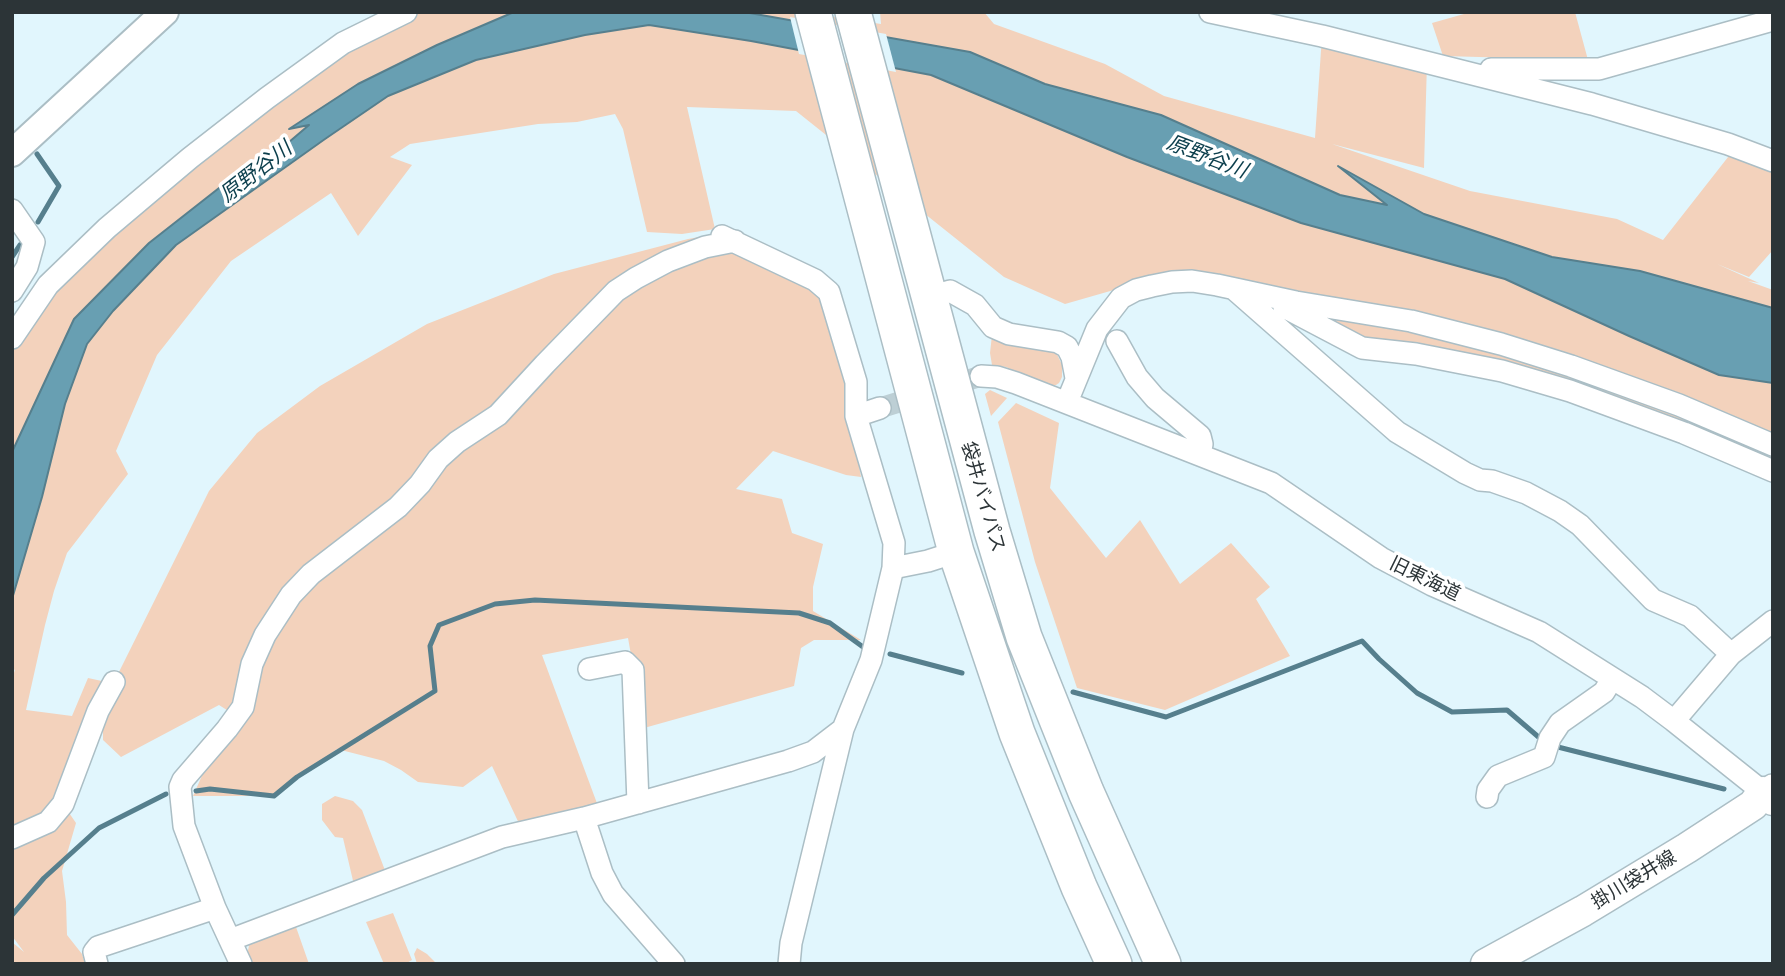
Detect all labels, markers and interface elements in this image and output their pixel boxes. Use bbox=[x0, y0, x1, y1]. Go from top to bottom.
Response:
water label: 原野谷川 bbox=[1163, 130, 1251, 184]
water label: 原野谷川 bbox=[215, 136, 297, 208]
street label: 袋井バイパス bbox=[956, 439, 1010, 555]
street label: 旧東海道 bbox=[1386, 552, 1464, 606]
street label: 掛川袋井線 bbox=[1587, 846, 1681, 914]

